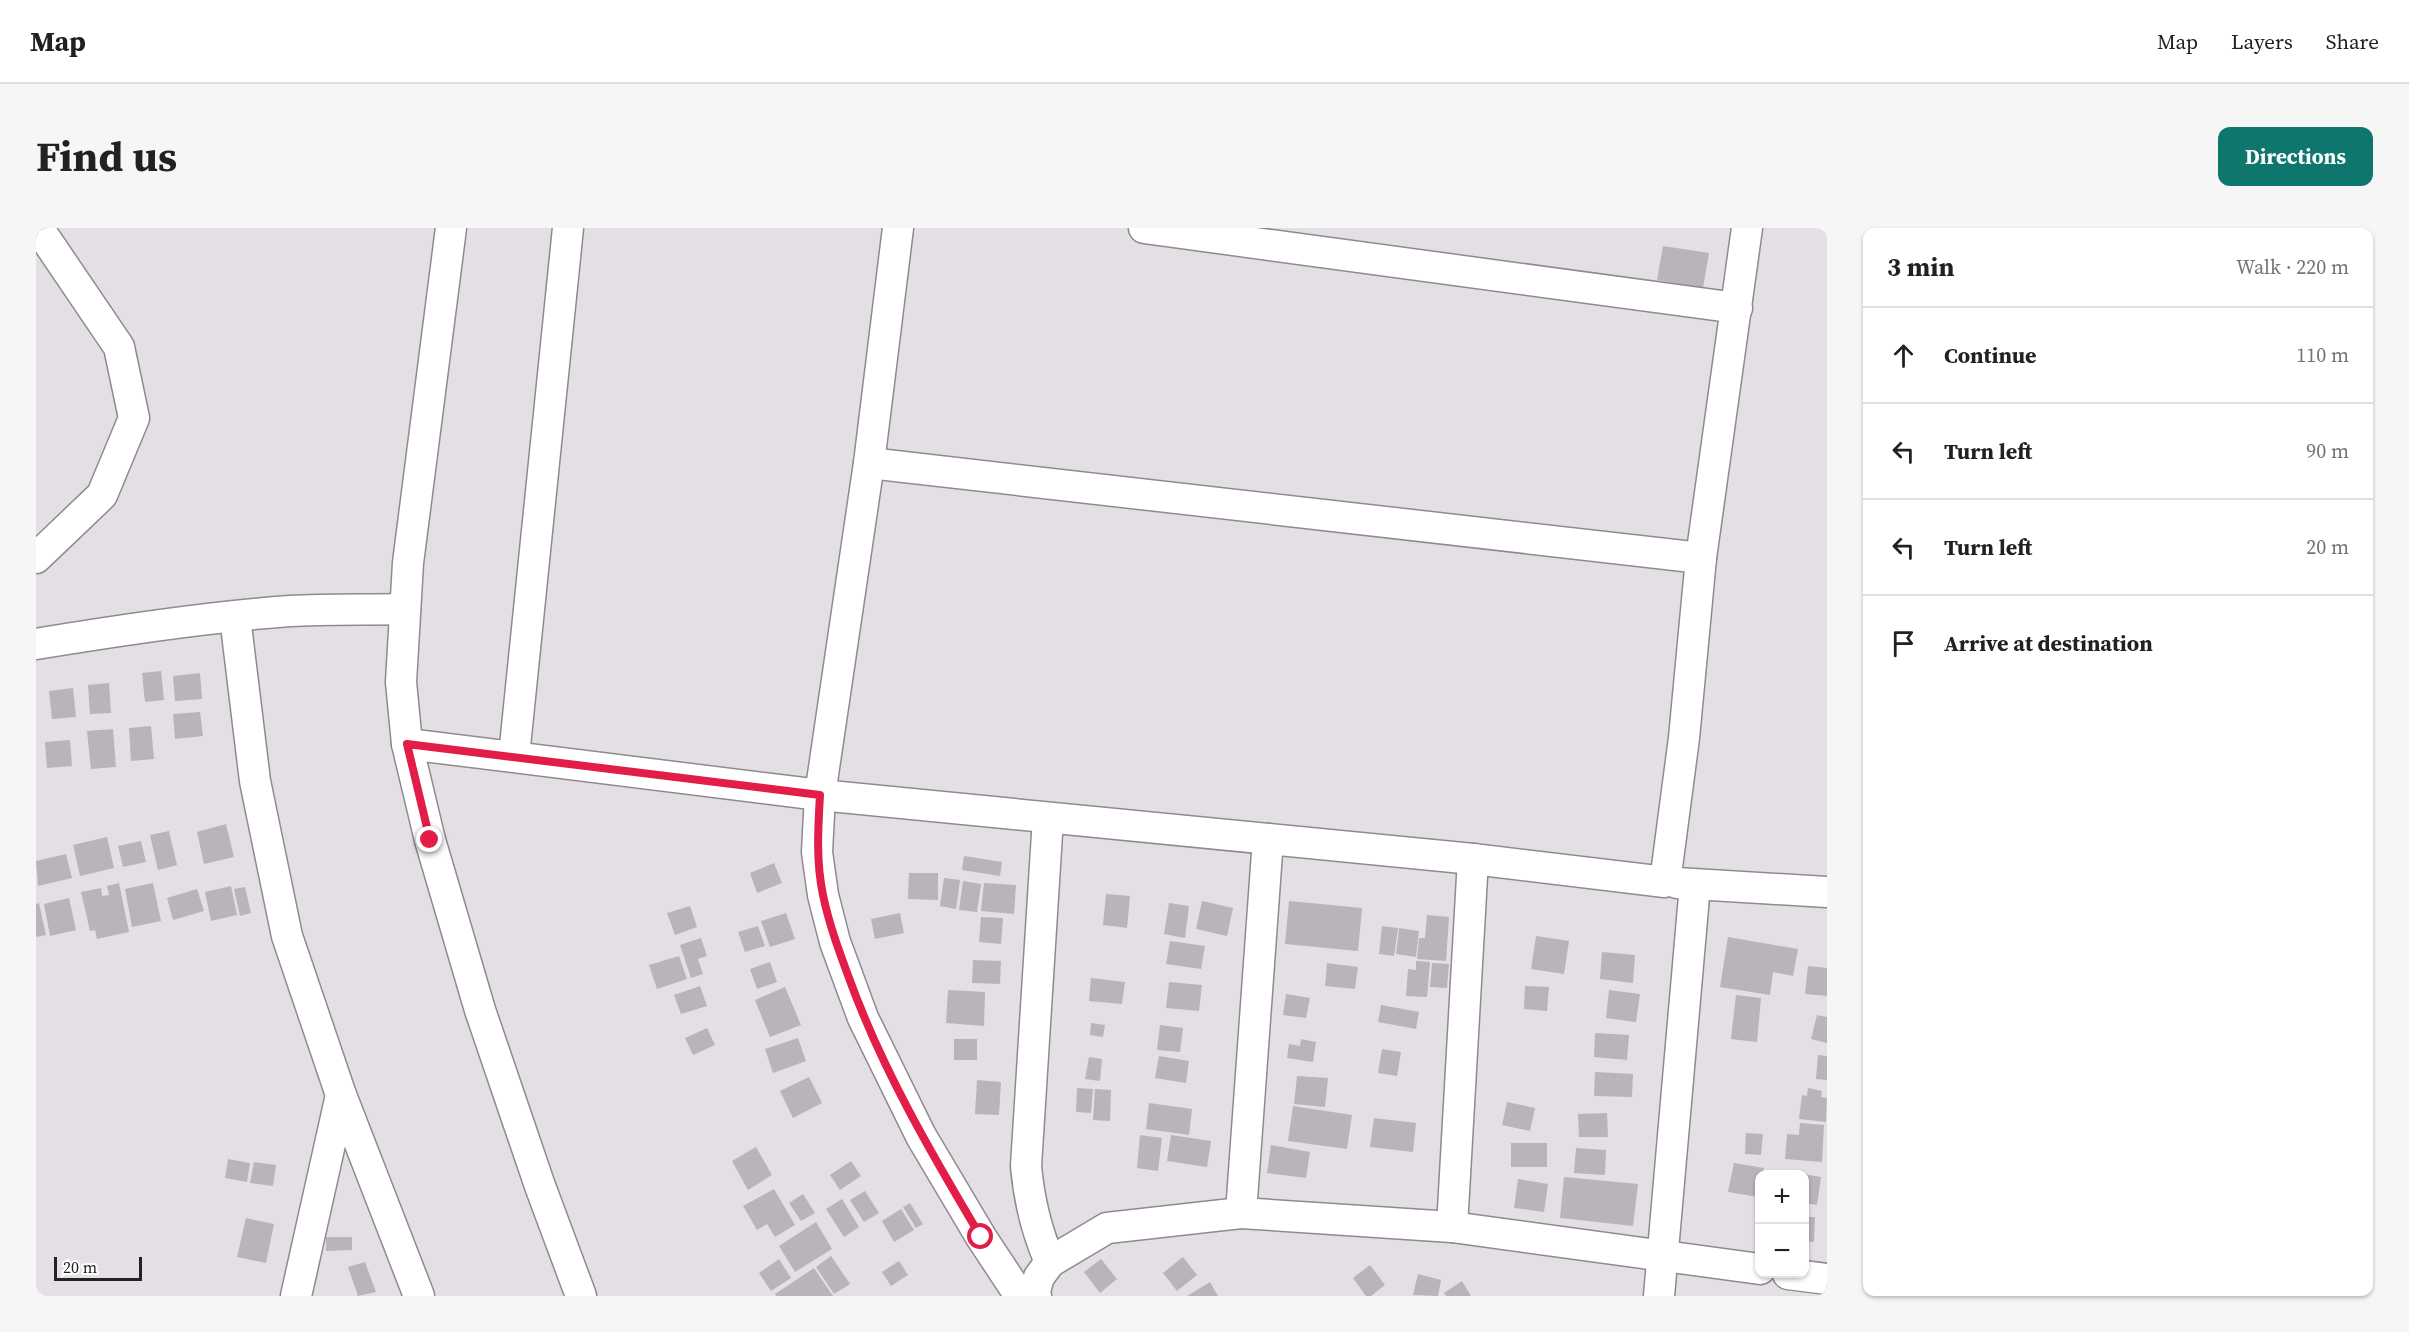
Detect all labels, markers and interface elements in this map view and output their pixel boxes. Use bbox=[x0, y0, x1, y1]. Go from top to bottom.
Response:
text: Map bbox=[30, 22, 86, 60]
text: Map bbox=[2157, 27, 2198, 56]
text: Layers bbox=[2231, 27, 2293, 56]
text: Share bbox=[2326, 27, 2379, 56]
text: Find us bbox=[36, 127, 177, 185]
button: Directions bbox=[2218, 127, 2373, 186]
text: 3 min bbox=[1887, 249, 1954, 285]
text: Walk · 220 m bbox=[2236, 253, 2349, 281]
icon: ahead bbox=[1887, 339, 1920, 372]
text: Continue bbox=[1944, 340, 2037, 370]
text: 110 m bbox=[2296, 341, 2349, 369]
icon: left bbox=[1887, 435, 1920, 468]
text: Turn left bbox=[1944, 436, 2032, 466]
text: 90 m bbox=[2306, 437, 2349, 465]
icon: left bbox=[1887, 531, 1920, 564]
text: Turn left bbox=[1944, 532, 2032, 562]
text: 20 m bbox=[2306, 533, 2349, 561]
icon: arrive bbox=[1887, 627, 1920, 660]
text: Arrive at destination bbox=[1944, 628, 2153, 658]
route end bbox=[416, 826, 442, 852]
map controls bbox=[1755, 1170, 1809, 1278]
button: + bbox=[1755, 1170, 1809, 1224]
route start bbox=[967, 1223, 993, 1249]
button: − bbox=[1755, 1224, 1809, 1278]
scale bar bbox=[54, 1254, 142, 1282]
text: 20 m bbox=[63, 1256, 97, 1278]

